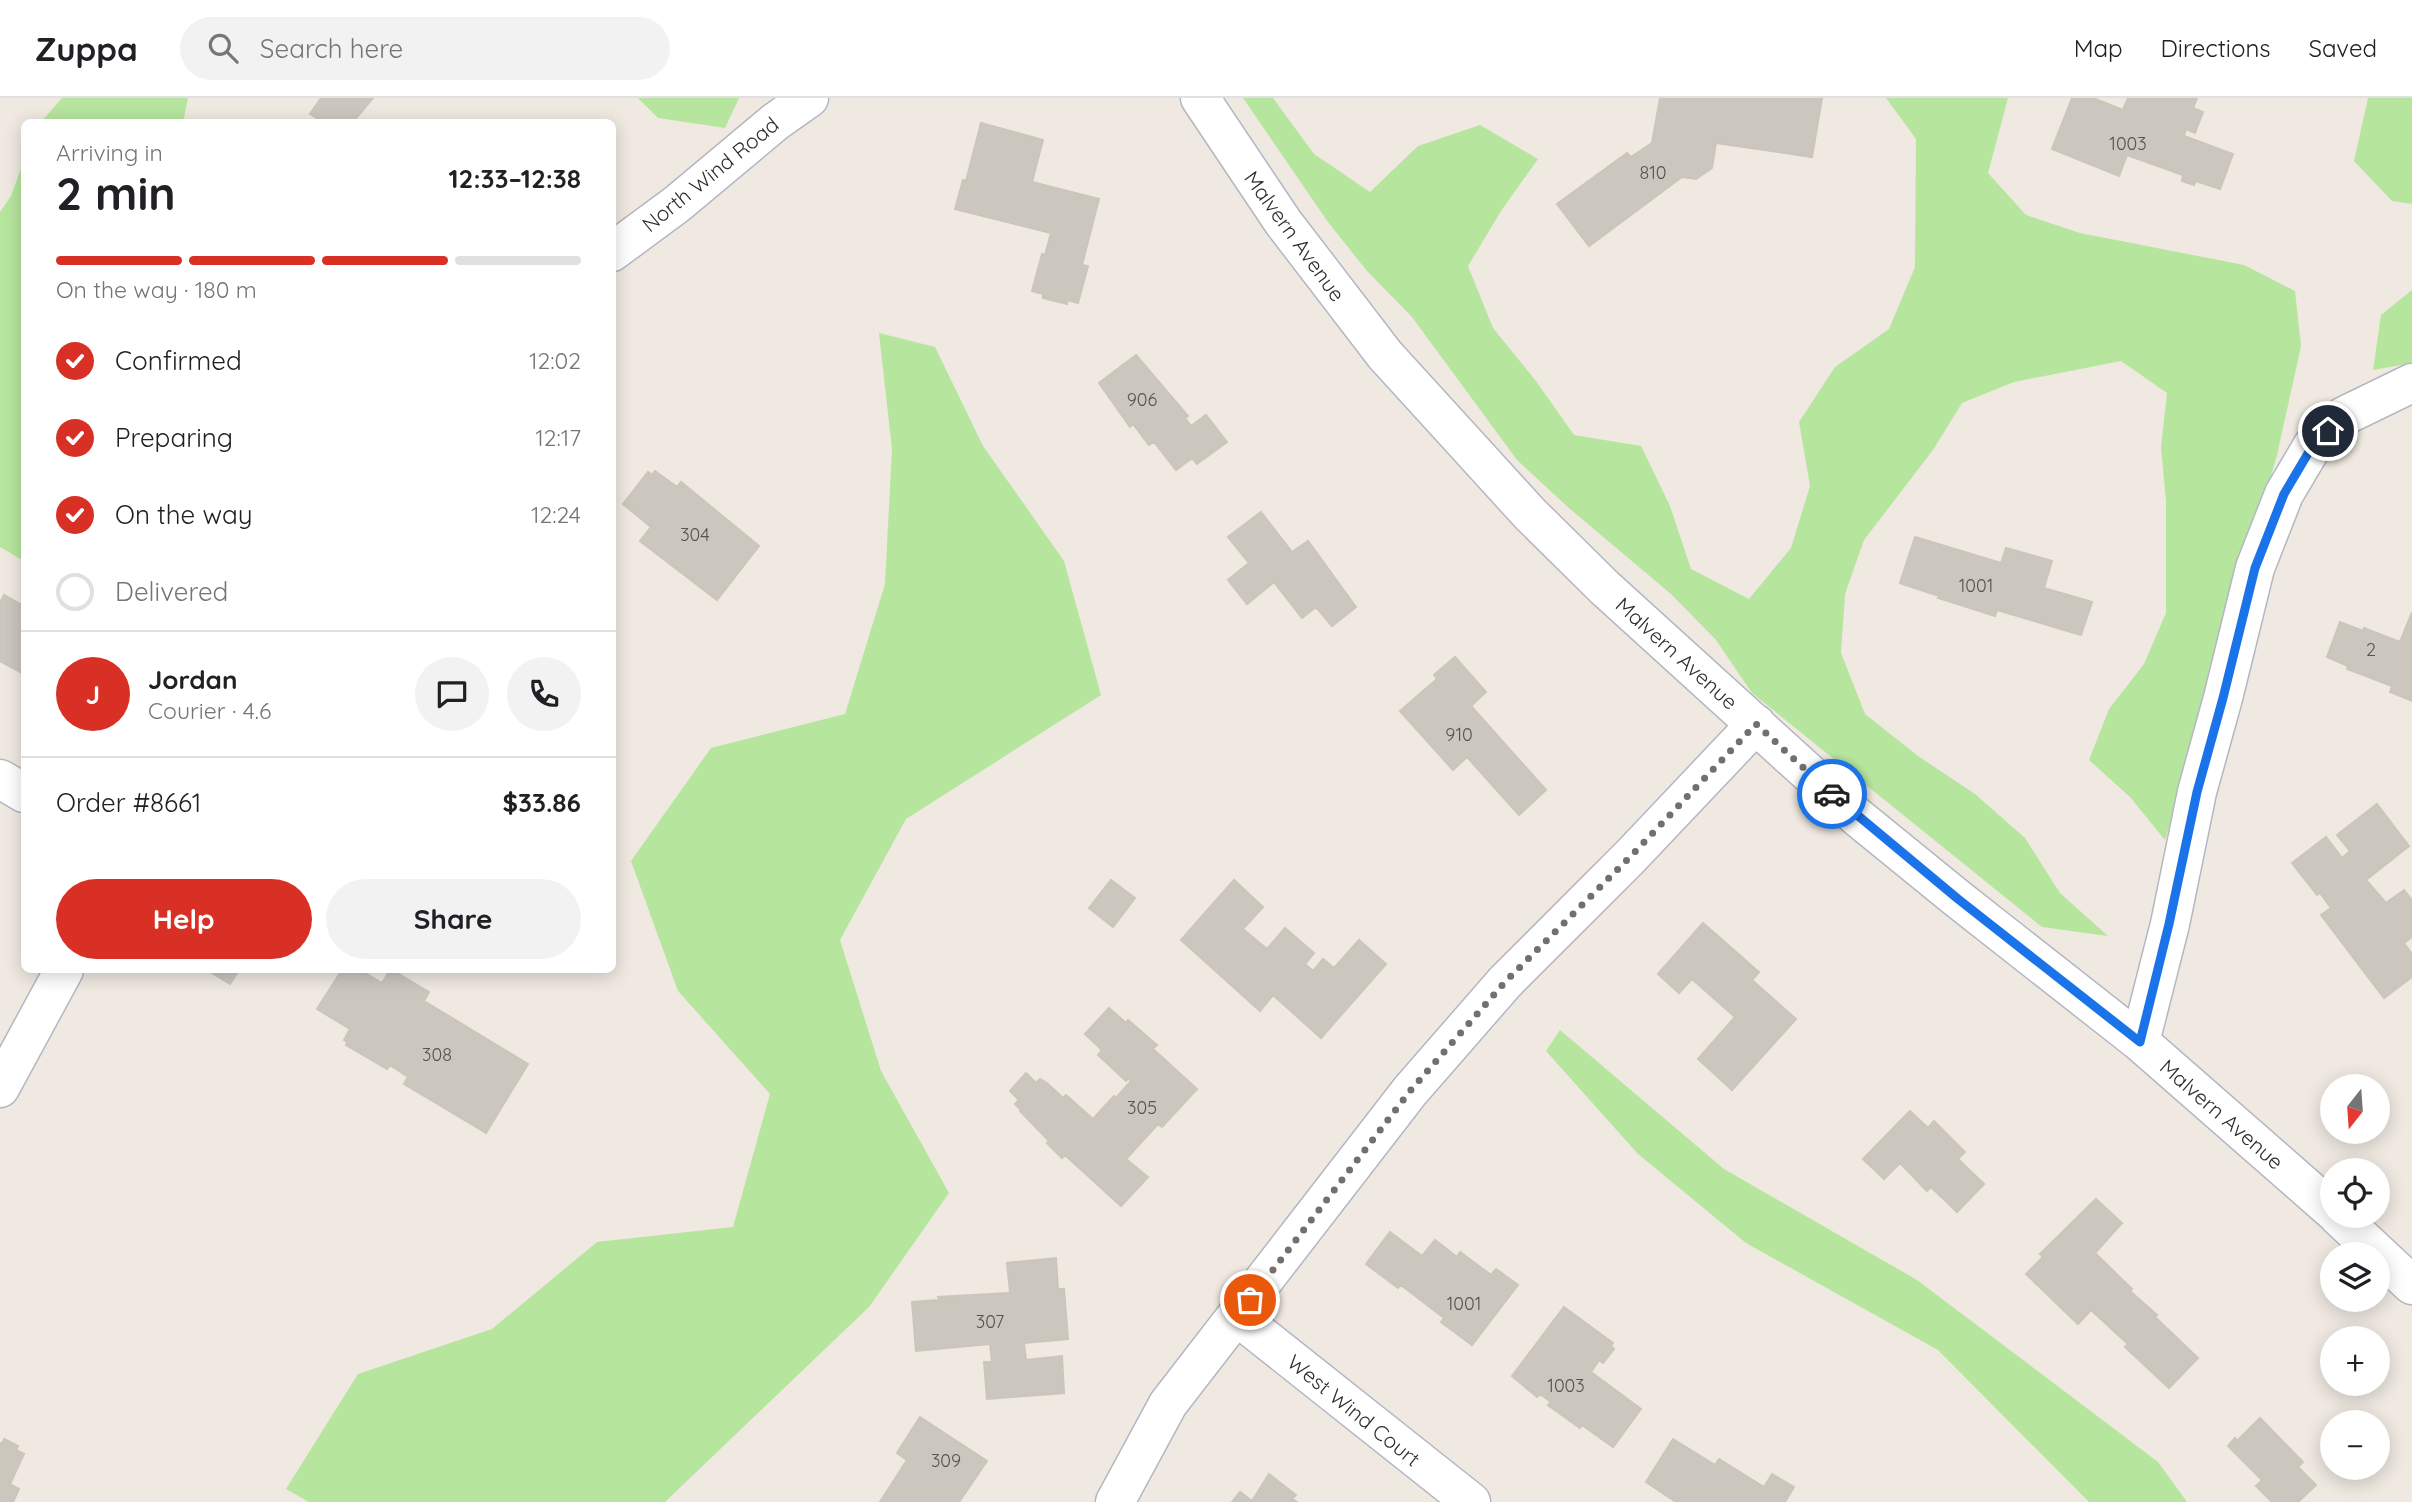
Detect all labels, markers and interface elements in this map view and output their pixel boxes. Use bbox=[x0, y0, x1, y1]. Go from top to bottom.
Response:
search box bbox=[180, 17, 670, 80]
text: Zuppa bbox=[35, 28, 138, 69]
icon: search bbox=[204, 29, 242, 67]
text: Search here bbox=[260, 32, 403, 65]
text: Map bbox=[2074, 33, 2123, 63]
text: Directions bbox=[2161, 33, 2271, 63]
text: Saved bbox=[2309, 33, 2377, 63]
street label: North Wind Road bbox=[636, 111, 784, 237]
house number: 1003 bbox=[2109, 132, 2147, 155]
text: Arriving in bbox=[56, 138, 163, 167]
house number: 810 bbox=[1639, 161, 1667, 184]
text: 12:33–12:38 bbox=[448, 162, 581, 195]
text: 2 min bbox=[56, 164, 176, 222]
street label: Malvern Avenue bbox=[1239, 166, 1351, 306]
text: On the way · 180 m bbox=[56, 275, 257, 304]
icon: check bbox=[56, 342, 94, 380]
text: Confirmed bbox=[115, 344, 242, 377]
text: 12:02 bbox=[529, 346, 581, 375]
house number: 906 bbox=[1127, 388, 1158, 411]
pin bbox=[2298, 401, 2358, 461]
icon: home bbox=[2309, 412, 2347, 450]
icon: check bbox=[56, 419, 94, 457]
text: Preparing bbox=[115, 421, 233, 454]
text: 12:17 bbox=[535, 423, 581, 452]
icon: check bbox=[56, 496, 94, 534]
text: On the way bbox=[115, 498, 253, 531]
text: 12:24 bbox=[531, 500, 581, 529]
house number: 304 bbox=[680, 523, 710, 546]
house number: 1001 bbox=[1959, 574, 1993, 597]
text: Delivered bbox=[115, 575, 228, 608]
street label: Malvern Avenue bbox=[1611, 591, 1743, 715]
house number: 2 bbox=[2366, 638, 2376, 661]
button: chat bbox=[415, 657, 489, 731]
button: phone bbox=[507, 657, 581, 731]
text: Jordan bbox=[148, 663, 237, 696]
text: J bbox=[86, 678, 100, 711]
text: Courier · 4.6 bbox=[148, 696, 271, 725]
house number: 910 bbox=[1445, 723, 1473, 746]
courier bbox=[1797, 759, 1867, 829]
icon: car bbox=[1813, 775, 1851, 813]
text: Order #8661 bbox=[56, 786, 201, 819]
text: $33.86 bbox=[502, 786, 581, 819]
button: Help bbox=[56, 879, 312, 959]
button: Share bbox=[326, 879, 581, 959]
house number: 308 bbox=[422, 1043, 452, 1066]
street label: Malvern Avenue bbox=[2155, 1053, 2289, 1175]
north arrow bbox=[2320, 1074, 2390, 1144]
map controls bbox=[2320, 1074, 2390, 1480]
house number: 305 bbox=[1127, 1096, 1157, 1119]
button: locate bbox=[2320, 1158, 2390, 1228]
button: layers bbox=[2320, 1242, 2390, 1312]
pin bbox=[1220, 1270, 1280, 1330]
icon: bag bbox=[1231, 1281, 1269, 1319]
house number: 1001 bbox=[1447, 1292, 1481, 1315]
house number: 307 bbox=[976, 1310, 1004, 1333]
button: + bbox=[2320, 1326, 2390, 1396]
street label: West Wind Court bbox=[1282, 1348, 1426, 1472]
house number: 1003 bbox=[1547, 1374, 1585, 1397]
button: − bbox=[2320, 1410, 2390, 1480]
house number: 309 bbox=[931, 1449, 961, 1472]

